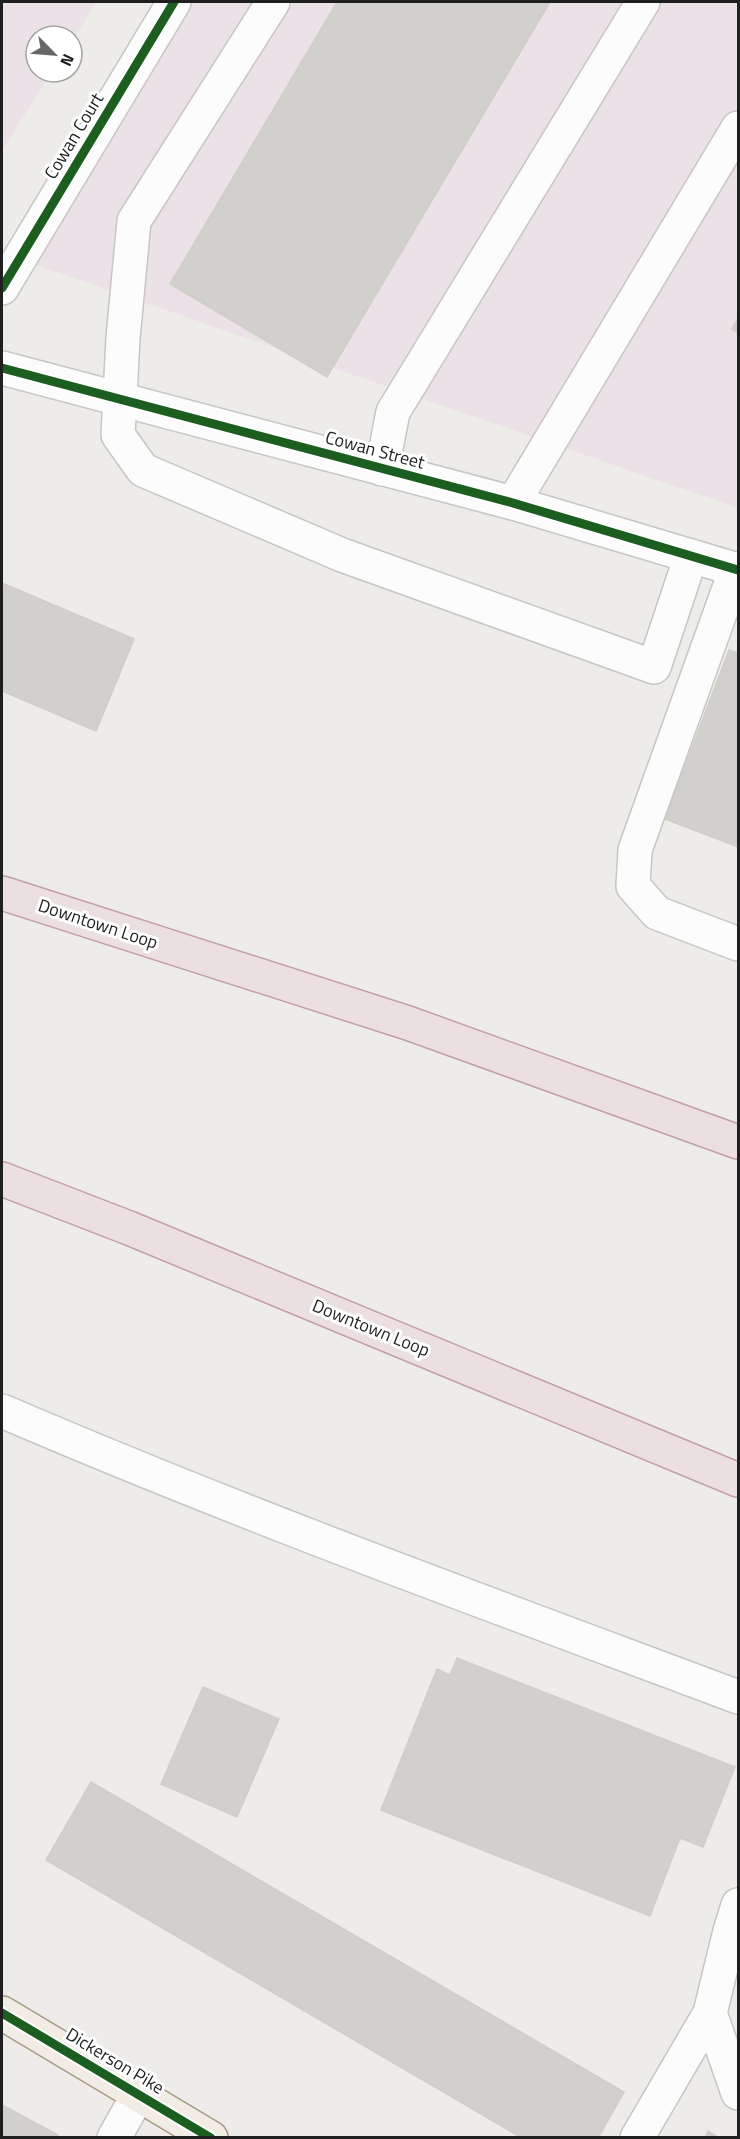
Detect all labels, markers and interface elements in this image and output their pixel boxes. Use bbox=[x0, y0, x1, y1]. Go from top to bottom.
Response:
north arrow bbox=[24, 24, 84, 84]
text: N bbox=[54, 50, 81, 70]
street label: Cowan Court bbox=[37, 87, 110, 184]
street label: Cowan Street bbox=[323, 423, 428, 476]
street label: Downtown Loop bbox=[35, 891, 162, 956]
street label: Downtown Loop bbox=[308, 1292, 434, 1363]
street label: Dickerson Pike bbox=[61, 2020, 170, 2101]

